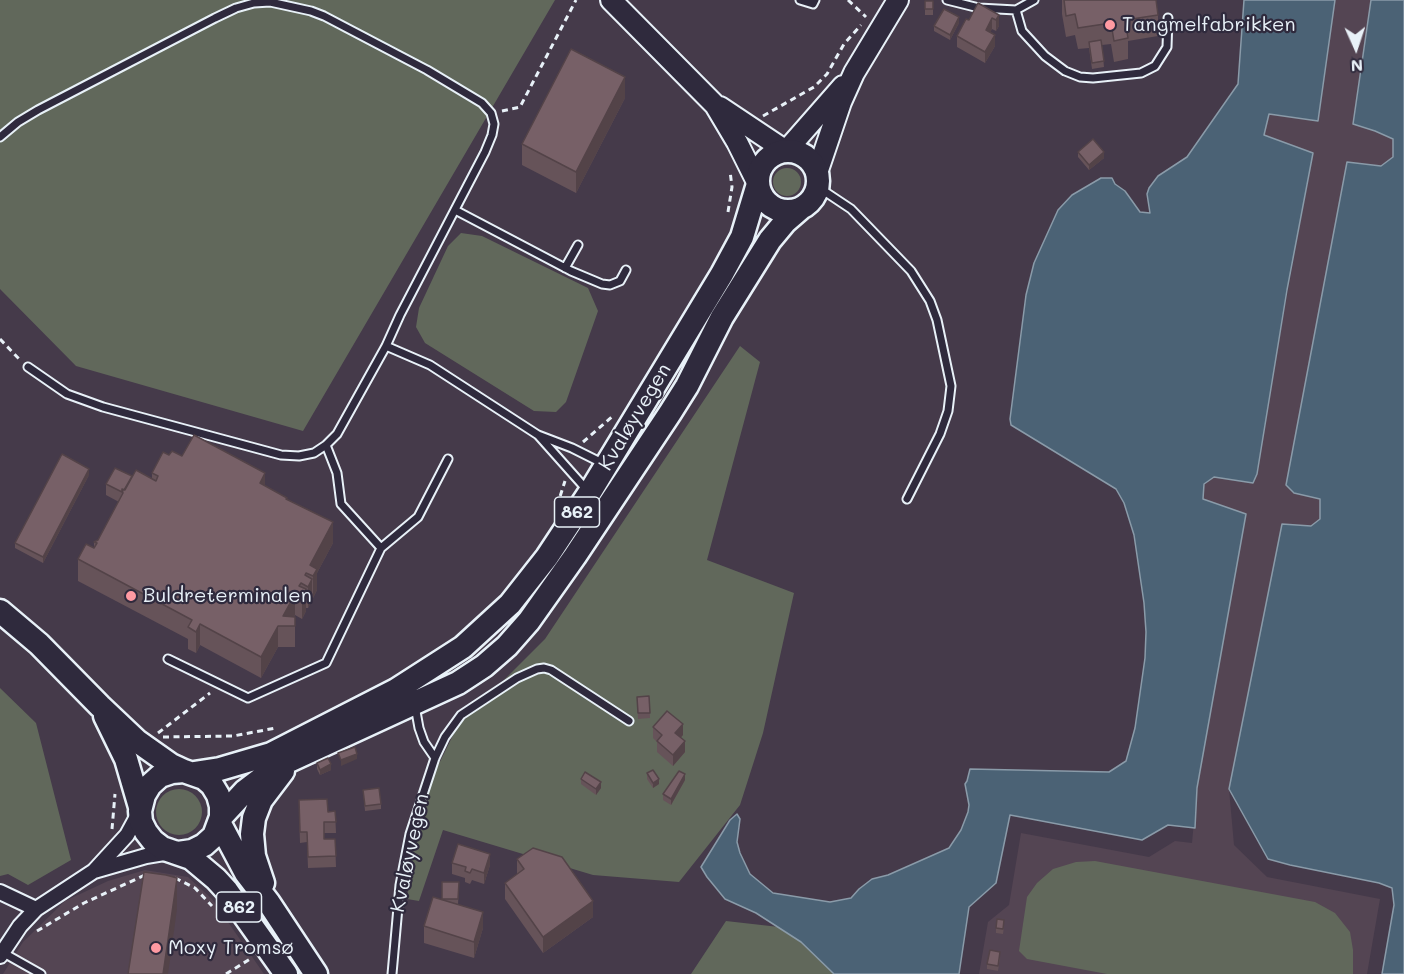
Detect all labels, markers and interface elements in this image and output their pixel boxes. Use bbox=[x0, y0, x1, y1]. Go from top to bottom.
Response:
place label: Tangmelfabrikken bbox=[1122, 13, 1295, 37]
marker: Tangmelfabrikken bbox=[1103, 18, 1117, 32]
north arrow bbox=[1326, 18, 1386, 78]
text: N bbox=[1350, 56, 1364, 77]
street label: Kvaløyvegen bbox=[594, 359, 676, 475]
road number: 862 bbox=[554, 497, 600, 527]
place label: Buldreterminalen bbox=[143, 584, 312, 608]
marker: Buldreterminalen bbox=[124, 589, 138, 603]
street label: Kvaløyvegen bbox=[386, 791, 434, 915]
road number: 862 bbox=[216, 892, 262, 922]
place label: Moxy Tromsø bbox=[168, 936, 294, 960]
marker: Moxy Tromsø bbox=[149, 941, 163, 955]

